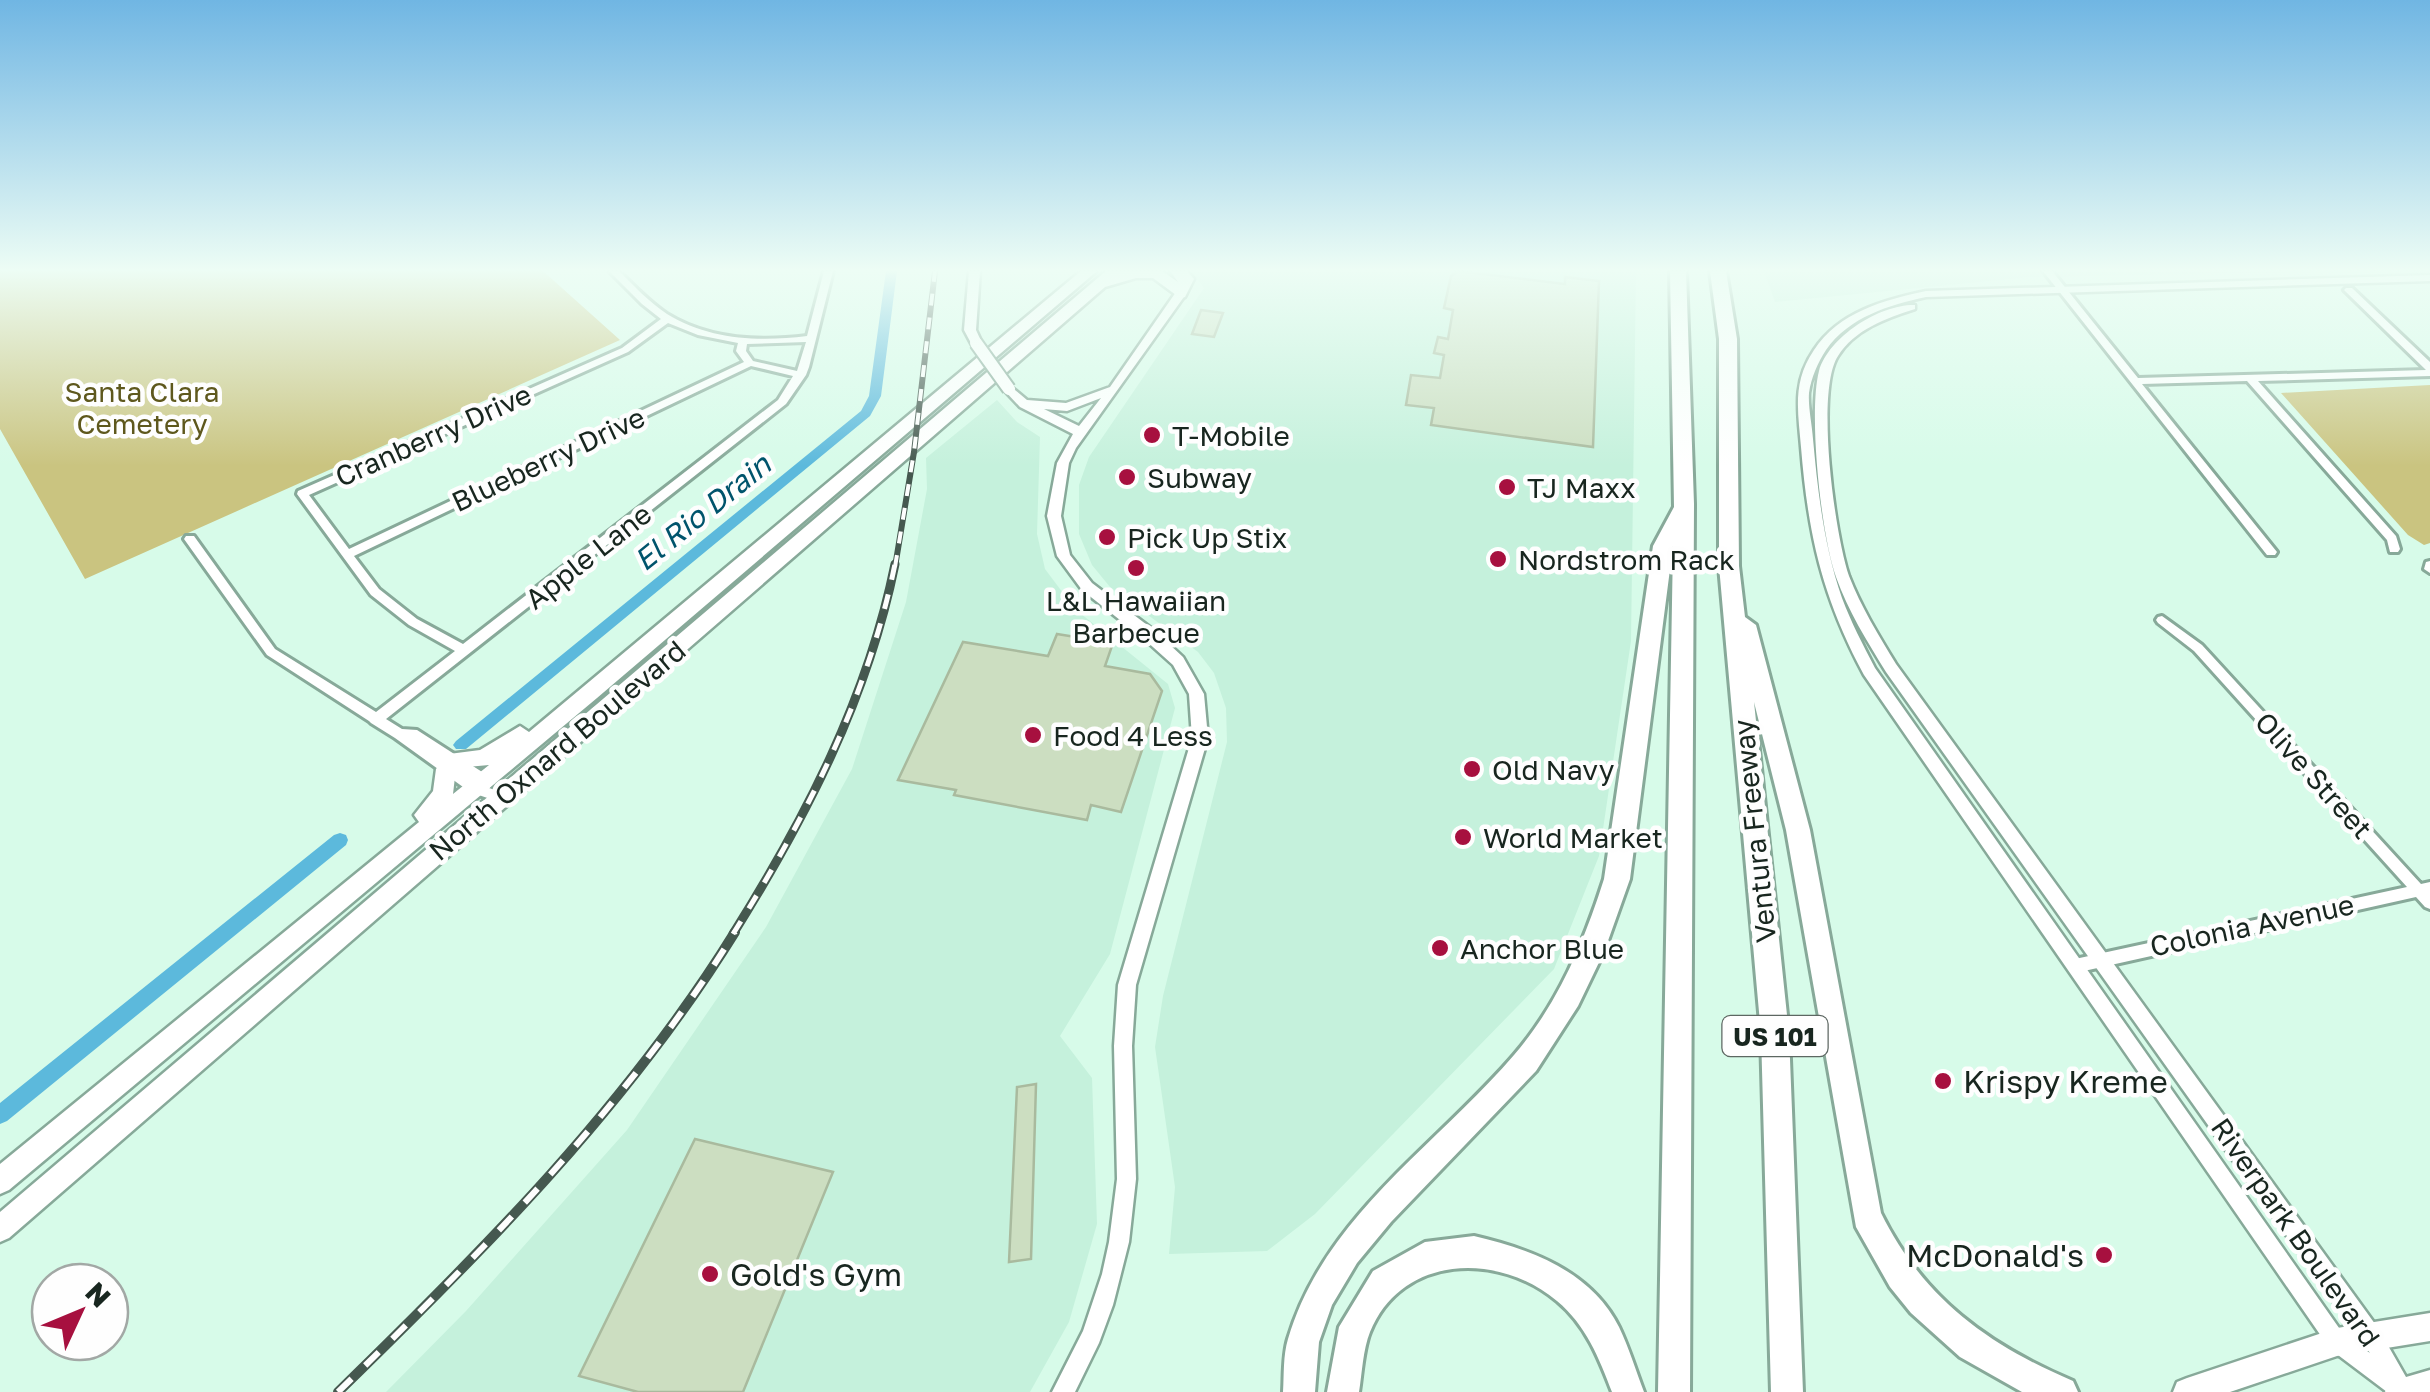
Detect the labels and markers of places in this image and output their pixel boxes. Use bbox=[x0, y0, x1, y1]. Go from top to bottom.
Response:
place label: T-Mobile bbox=[1172, 419, 1290, 452]
marker: T-Mobile bbox=[1141, 424, 1163, 446]
place label: Subway bbox=[1147, 461, 1252, 494]
marker: Subway bbox=[1116, 466, 1138, 488]
place label: TJ Maxx bbox=[1527, 471, 1636, 504]
marker: TJ Maxx bbox=[1496, 476, 1518, 498]
place label: Pick Up Stix bbox=[1127, 521, 1287, 554]
marker: Pick Up Stix bbox=[1096, 526, 1118, 548]
place label: Nordstrom Rack bbox=[1518, 543, 1735, 576]
marker: Nordstrom Rack bbox=[1487, 548, 1509, 570]
marker: L&L Hawaiian Barbecue bbox=[1125, 557, 1147, 579]
place label: L&L Hawaiian Barbecue bbox=[1046, 584, 1226, 649]
place label: Food 4 Less bbox=[1053, 719, 1213, 752]
marker: Food 4 Less bbox=[1022, 724, 1044, 746]
place label: Old Navy bbox=[1492, 753, 1615, 786]
marker: Old Navy bbox=[1461, 758, 1483, 780]
place label: World Market bbox=[1483, 821, 1663, 854]
marker: World Market bbox=[1452, 826, 1474, 848]
place label: Anchor Blue bbox=[1460, 932, 1624, 965]
marker: Anchor Blue bbox=[1429, 937, 1451, 959]
place label: Krispy Kreme bbox=[1963, 1062, 2168, 1100]
marker: Krispy Kreme bbox=[1932, 1070, 1954, 1092]
place label: McDonald's bbox=[1906, 1236, 2084, 1274]
marker: McDonald's bbox=[2093, 1244, 2115, 1266]
place label: Gold's Gym bbox=[730, 1255, 902, 1293]
marker: Gold's Gym bbox=[699, 1263, 721, 1285]

